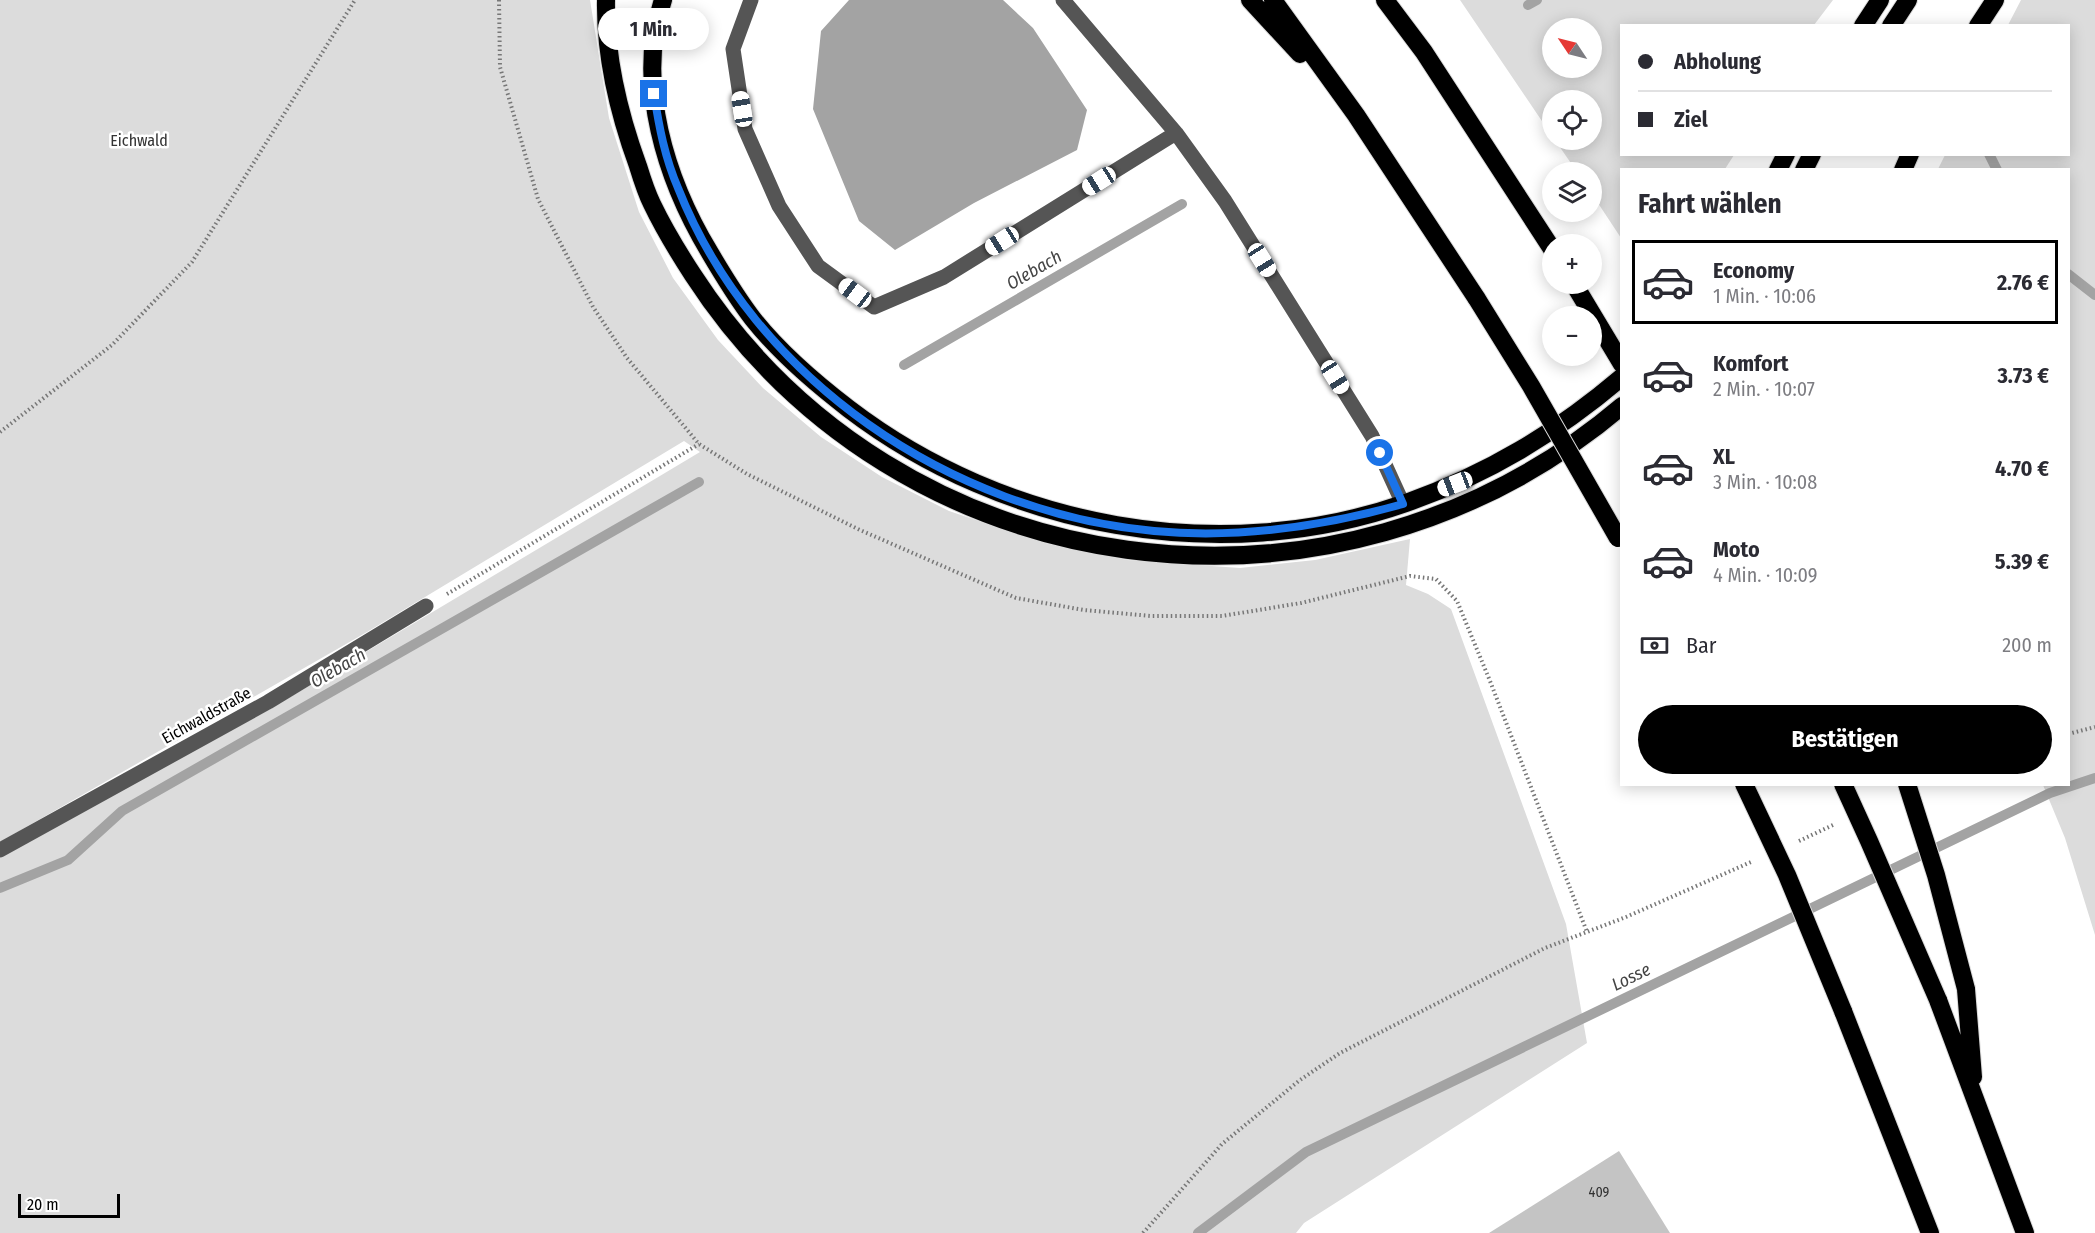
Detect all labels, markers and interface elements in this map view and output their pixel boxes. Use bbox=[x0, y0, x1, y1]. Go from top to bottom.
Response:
callout: 1 Min. bbox=[598, 7, 710, 49]
text: 1 Min. bbox=[630, 17, 677, 41]
north arrow bbox=[1542, 18, 1602, 78]
map controls bbox=[1542, 18, 1602, 366]
text: Abholung bbox=[1674, 48, 1761, 75]
route end bbox=[640, 80, 667, 107]
car bbox=[730, 90, 754, 128]
button: locate bbox=[1542, 90, 1602, 150]
text: Ziel bbox=[1674, 106, 1708, 133]
park label: Eichwald bbox=[110, 131, 168, 150]
button: layers bbox=[1542, 162, 1602, 222]
car bbox=[1079, 164, 1119, 198]
text: Fahrt wählen bbox=[1638, 188, 1782, 220]
car bbox=[982, 224, 1022, 258]
button: + bbox=[1542, 234, 1602, 294]
car bbox=[1245, 240, 1279, 280]
water label: Olebach bbox=[1002, 245, 1066, 295]
icon: car bbox=[1641, 255, 1695, 309]
text: Economy bbox=[1713, 257, 1794, 284]
text: 2.76 € bbox=[1997, 269, 2049, 296]
car bbox=[835, 275, 875, 311]
text: 1 Min. · 10:06 bbox=[1713, 284, 1816, 308]
button: − bbox=[1542, 306, 1602, 366]
icon: car bbox=[1641, 348, 1695, 402]
text: Komfort bbox=[1713, 350, 1788, 377]
car bbox=[1318, 357, 1352, 397]
text: 3.73 € bbox=[1997, 362, 2049, 389]
text: 2 Min. · 10:07 bbox=[1713, 377, 1815, 401]
route start bbox=[1366, 439, 1393, 466]
icon: car bbox=[1641, 441, 1695, 495]
text: XL bbox=[1713, 443, 1735, 470]
text: 4.70 € bbox=[1995, 455, 2049, 482]
car bbox=[1435, 469, 1475, 499]
text: 3 Min. · 10:08 bbox=[1713, 470, 1817, 494]
icon: car bbox=[1641, 534, 1695, 588]
text: Moto bbox=[1713, 536, 1760, 563]
text: 5.39 € bbox=[1995, 548, 2049, 575]
text: 4 Min. · 10:09 bbox=[1713, 563, 1818, 587]
icon: cash bbox=[1638, 629, 1671, 662]
text: Bar bbox=[1686, 632, 1717, 659]
text: 200 m bbox=[2002, 633, 2052, 657]
water label: Olebach bbox=[306, 643, 370, 693]
street label: Eichwaldstraße bbox=[158, 683, 254, 748]
button: Bestätigen bbox=[1638, 705, 2052, 774]
water label: Losse bbox=[1608, 958, 1654, 996]
house number: 409 bbox=[1589, 1184, 1610, 1201]
scale bar bbox=[18, 1191, 120, 1218]
text: 20 m bbox=[27, 1195, 58, 1214]

